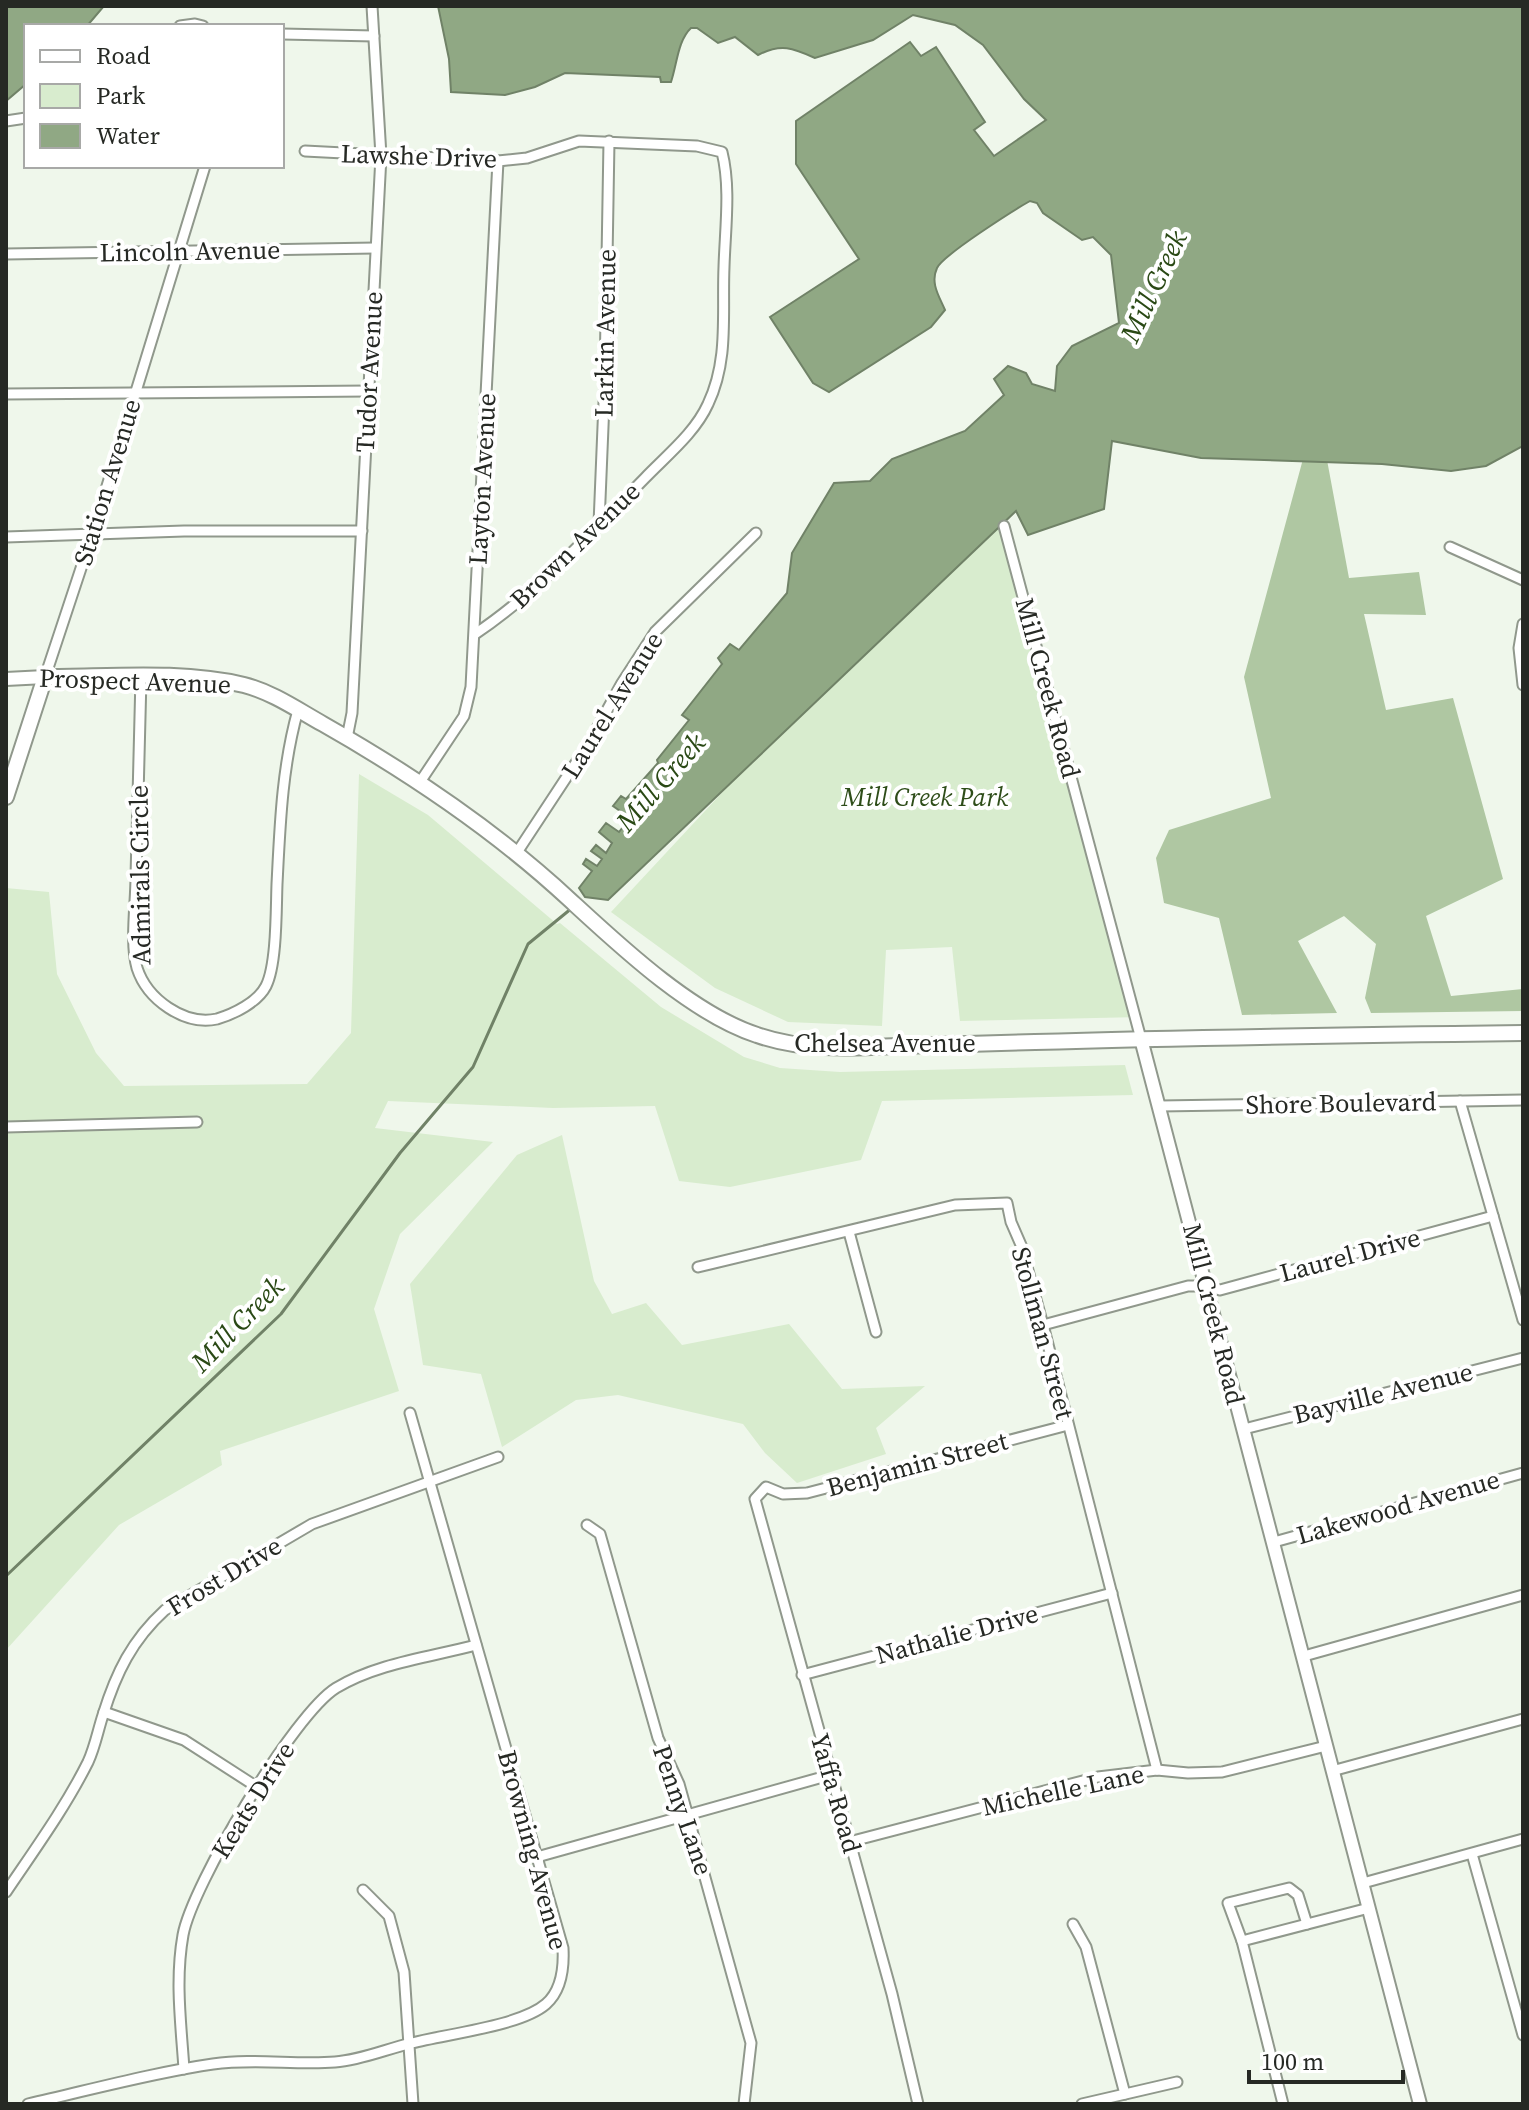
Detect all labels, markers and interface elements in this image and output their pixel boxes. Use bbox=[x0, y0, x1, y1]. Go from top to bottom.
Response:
legend bbox=[24, 24, 284, 168]
text: Road bbox=[96, 39, 151, 72]
text: Park bbox=[96, 79, 146, 112]
text: Water bbox=[96, 119, 160, 152]
street label: Lawshe Drive bbox=[340, 135, 498, 177]
water label: Mill Creek bbox=[1110, 223, 1196, 349]
street label: Lincoln Avenue bbox=[99, 231, 281, 271]
street label: Larkin Avenue bbox=[586, 248, 624, 418]
street label: Tudor Avenue bbox=[347, 290, 391, 454]
street label: Layton Avenue bbox=[460, 392, 504, 566]
street label: Station Avenue bbox=[65, 394, 149, 570]
street label: Brown Avenue bbox=[502, 474, 648, 616]
street label: Mill Creek Road bbox=[1007, 594, 1089, 782]
street label: Laurel Avenue bbox=[553, 625, 671, 785]
street label: Prospect Avenue bbox=[38, 660, 232, 702]
water label: Mill Creek bbox=[606, 724, 714, 840]
park label: Mill Creek Park bbox=[841, 779, 1009, 815]
street label: Admirals Circle bbox=[120, 785, 160, 965]
street label: Chelsea Avenue bbox=[794, 1025, 976, 1061]
street label: Shore Boulevard bbox=[1245, 1083, 1437, 1123]
street label: Laurel Drive bbox=[1276, 1219, 1424, 1291]
street label: Mill Creek Road bbox=[1174, 1220, 1254, 1409]
street label: Stollman Street bbox=[1003, 1243, 1083, 1423]
water label: Mill Creek bbox=[181, 1267, 293, 1381]
street label: Bayville Avenue bbox=[1289, 1353, 1477, 1433]
street label: Benjamin Street bbox=[823, 1422, 1012, 1505]
street label: Lakewood Avenue bbox=[1292, 1461, 1504, 1553]
street label: Frost Drive bbox=[160, 1528, 288, 1624]
street label: Nathalie Drive bbox=[872, 1595, 1042, 1673]
street label: Yaffa Road bbox=[802, 1729, 870, 1857]
street label: Keats Drive bbox=[203, 1735, 303, 1865]
street label: Penny Lane bbox=[644, 1740, 722, 1880]
street label: Browning Avenue bbox=[489, 1746, 577, 1954]
street label: Michelle Lane bbox=[979, 1755, 1147, 1825]
scale bar bbox=[1249, 2034, 1403, 2084]
text: 100 m bbox=[1261, 2045, 1324, 2078]

